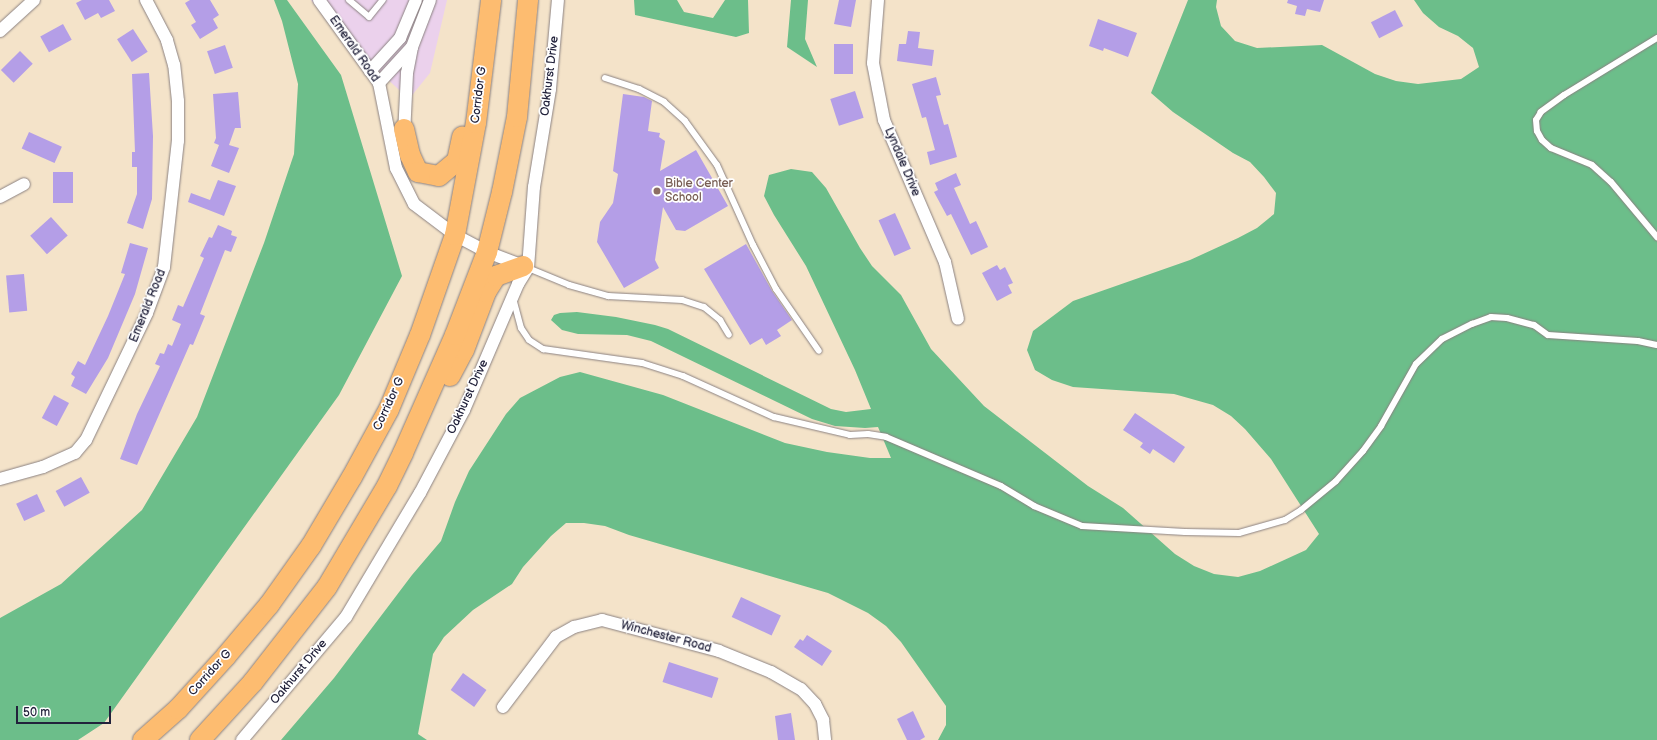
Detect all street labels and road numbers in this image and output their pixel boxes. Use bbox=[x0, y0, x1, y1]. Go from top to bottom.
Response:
street label: Emerald Road bbox=[326, 13, 382, 85]
street label: Oakhurst Drive bbox=[538, 35, 562, 117]
street label: Corridor G bbox=[468, 66, 490, 124]
street label: Lyndale Drive bbox=[881, 125, 923, 199]
street label: Emerald Road bbox=[127, 267, 169, 345]
street label: Oakhurst Drive bbox=[445, 358, 491, 436]
street label: Corridor G bbox=[370, 375, 408, 433]
street label: Winchester Road bbox=[619, 618, 713, 656]
street label: Oakhurst Drive bbox=[268, 637, 330, 707]
street label: Corridor G bbox=[186, 647, 234, 699]

